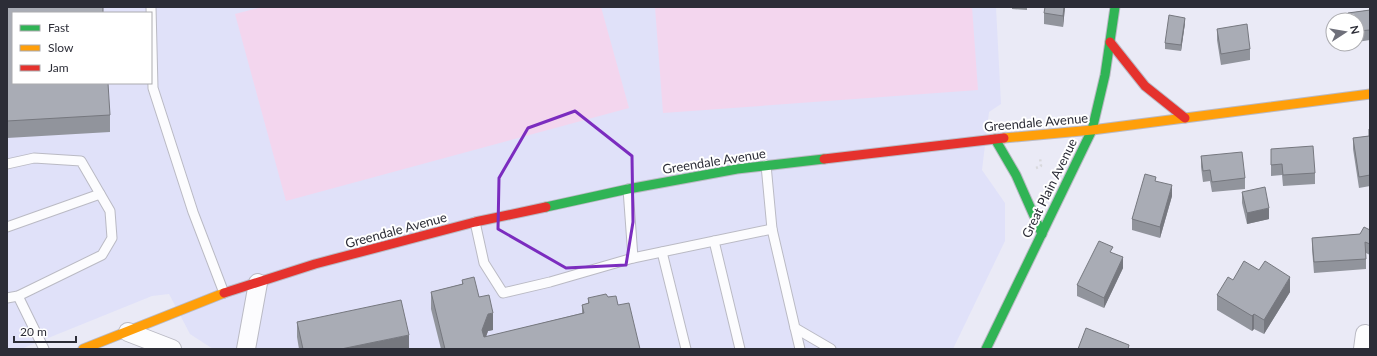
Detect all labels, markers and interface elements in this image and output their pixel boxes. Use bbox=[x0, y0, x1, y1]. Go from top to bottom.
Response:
legend bbox=[12, 12, 152, 84]
north arrow bbox=[1325, 12, 1365, 52]
text: Fast bbox=[48, 20, 70, 35]
text: N bbox=[1348, 24, 1363, 35]
text: Slow bbox=[48, 40, 74, 55]
text: Jam bbox=[48, 60, 69, 75]
street label: Greendale Avenue bbox=[983, 109, 1089, 135]
street label: Great Plain Avenue bbox=[1018, 136, 1080, 240]
street label: Greendale Avenue bbox=[661, 145, 767, 177]
street label: Greendale Avenue bbox=[343, 209, 449, 251]
scale bar bbox=[14, 318, 76, 344]
text: 20 m bbox=[20, 324, 47, 339]

